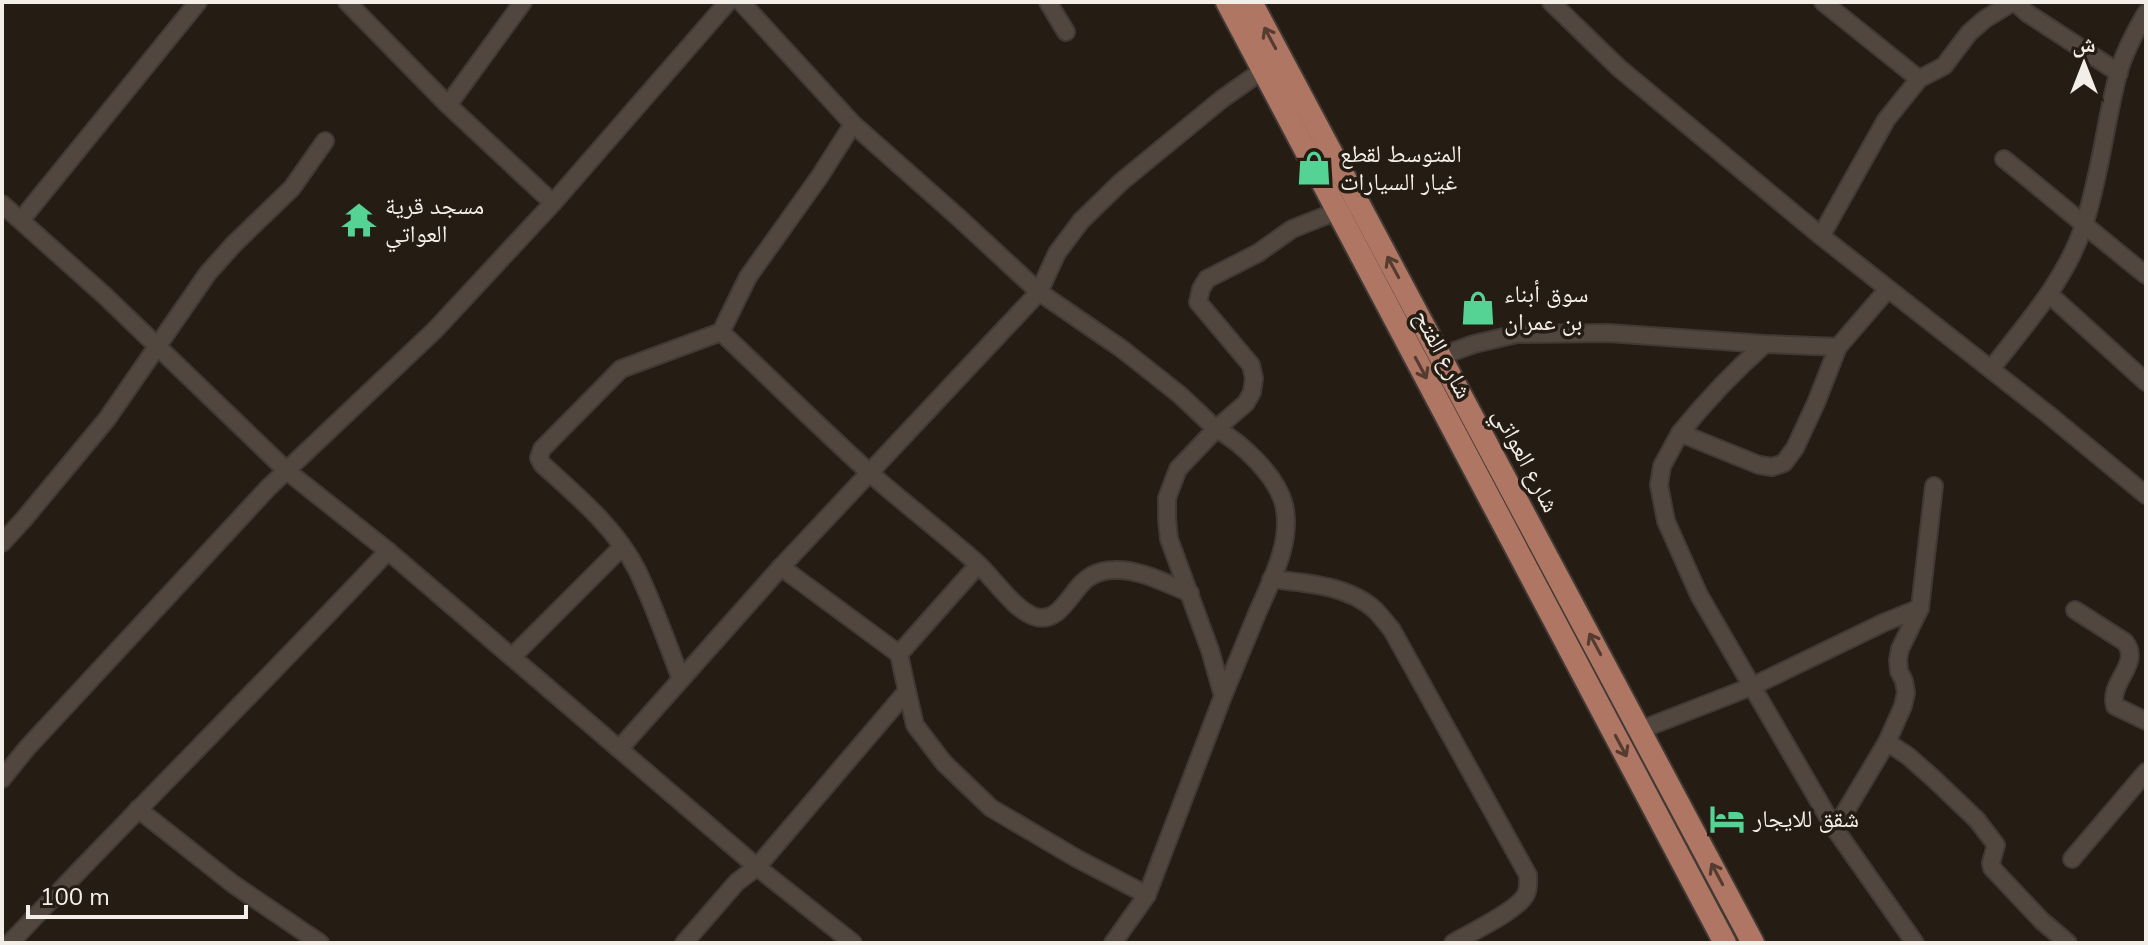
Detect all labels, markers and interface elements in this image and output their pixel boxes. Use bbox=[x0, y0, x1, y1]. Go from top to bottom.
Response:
north arrow bbox=[2044, 24, 2124, 104]
one-way arrow bbox=[1262, 26, 1278, 50]
text: ش bbox=[2072, 30, 2096, 60]
place label: المتوسط لقطع غيار السيارات bbox=[1340, 138, 1462, 198]
shop icon: المتوسط لقطع غيار السيارات bbox=[1295, 149, 1333, 187]
place label: مسجد قرية العواتي bbox=[385, 190, 484, 253]
temple icon: مسجد قرية العواتي bbox=[340, 201, 378, 239]
one-way arrow bbox=[1385, 255, 1401, 279]
place label: سوق أبناء بن عمران bbox=[1504, 278, 1589, 338]
shop icon: سوق أبناء بن عمران bbox=[1459, 289, 1497, 327]
street label: شارع الفتح bbox=[1406, 304, 1480, 404]
one-way arrow bbox=[1413, 356, 1429, 379]
street label: شارع العواتي bbox=[1482, 402, 1567, 519]
one-way arrow bbox=[1587, 633, 1602, 657]
one-way arrow bbox=[1613, 734, 1629, 758]
hotel icon: شقق للايجار bbox=[1708, 800, 1746, 838]
place label: شقق للايجار bbox=[1752, 803, 1859, 835]
one-way arrow bbox=[1708, 863, 1724, 886]
scale bar bbox=[28, 869, 246, 919]
text: 100 m bbox=[40, 881, 110, 913]

